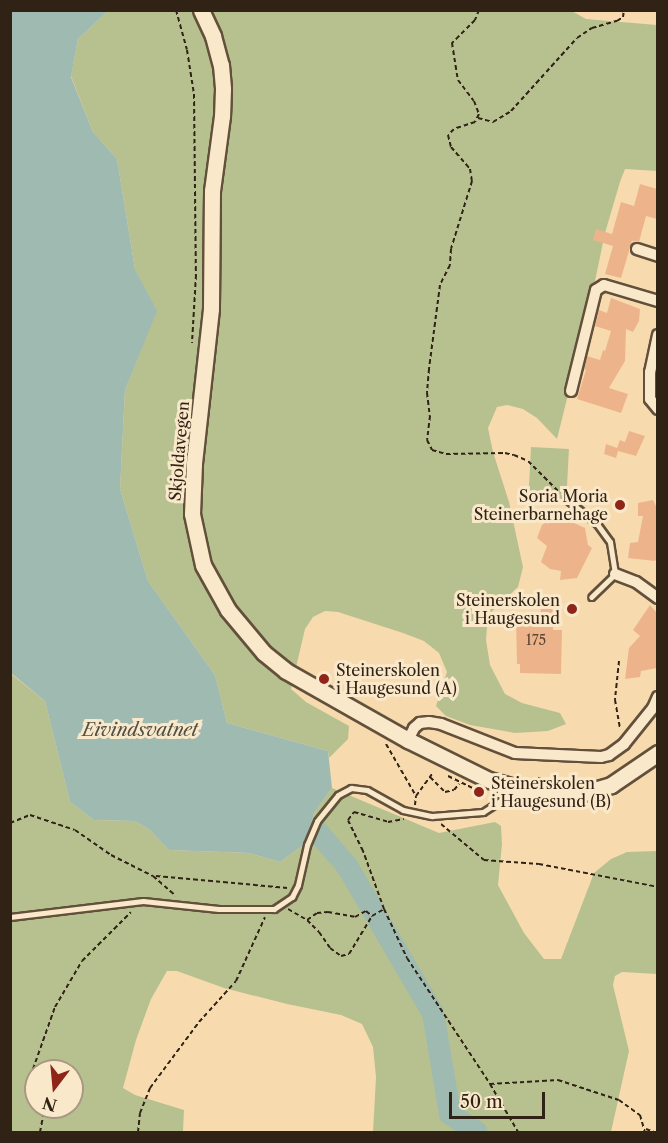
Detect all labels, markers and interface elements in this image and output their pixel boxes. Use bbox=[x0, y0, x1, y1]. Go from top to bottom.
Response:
street label: Skjoldavegen bbox=[165, 400, 193, 502]
place label: Soria Moria Steinerbarnehage bbox=[474, 486, 608, 524]
marker: Soria Moria Steinerbarnehage bbox=[613, 498, 627, 512]
place label: Steinerskolen i Haugesund bbox=[456, 590, 560, 628]
marker: Steinerskolen i Haugesund bbox=[565, 602, 579, 616]
house number: 175 bbox=[526, 632, 546, 648]
place label: Steinerskolen i Haugesund (A) bbox=[336, 660, 457, 698]
marker: Steinerskolen i Haugesund (A) bbox=[317, 672, 331, 686]
water label: Eivindsvatnet bbox=[82, 719, 198, 741]
place label: Steinerskolen i Haugesund (B) bbox=[491, 773, 611, 811]
marker: Steinerskolen i Haugesund (B) bbox=[472, 785, 486, 799]
north arrow bbox=[24, 1059, 84, 1119]
scale bar bbox=[452, 1080, 548, 1118]
text: 50 m bbox=[460, 1091, 503, 1113]
text: N bbox=[40, 1093, 59, 1116]

